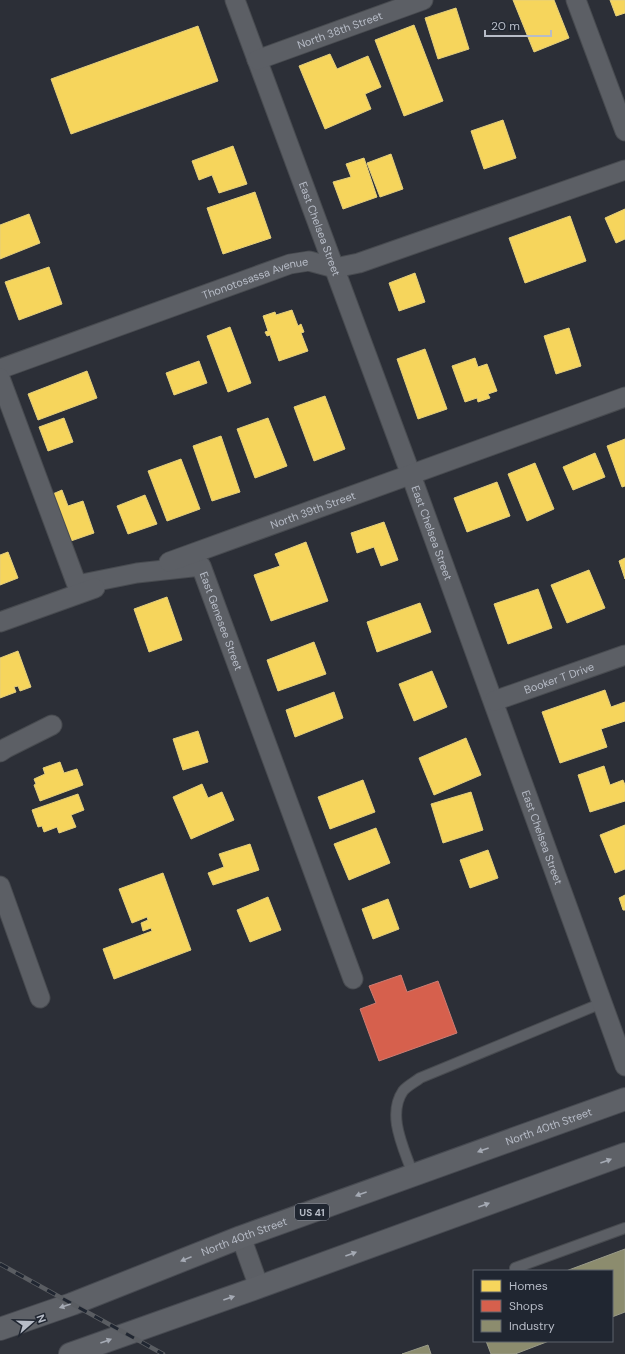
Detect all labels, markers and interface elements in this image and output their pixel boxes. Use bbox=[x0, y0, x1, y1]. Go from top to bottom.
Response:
street label: North 38th Street bbox=[295, 8, 384, 52]
scale bar bbox=[485, 12, 551, 38]
text: 20 m bbox=[491, 18, 520, 34]
street label: East Chelsea Street bbox=[296, 180, 344, 278]
street label: Thonotosassa Avenue bbox=[200, 254, 309, 302]
street label: East Chelsea Street bbox=[408, 484, 455, 582]
street label: North 39th Street bbox=[268, 488, 357, 532]
street label: East Genesee Street bbox=[197, 570, 246, 672]
street label: Booker T Drive bbox=[522, 659, 596, 697]
street label: East Chelsea Street bbox=[519, 788, 566, 887]
street label: North 40th Street bbox=[504, 1104, 594, 1148]
one-way arrow bbox=[476, 1148, 488, 1154]
one-way arrow bbox=[601, 1158, 613, 1164]
one-way arrow bbox=[354, 1192, 366, 1198]
one-way arrow bbox=[479, 1202, 491, 1208]
road number: US 41 bbox=[295, 1204, 329, 1220]
street label: North 40th Street bbox=[199, 1214, 289, 1259]
one-way arrow bbox=[346, 1250, 358, 1256]
one-way arrow bbox=[180, 1256, 192, 1262]
legend bbox=[473, 1270, 613, 1342]
text: Homes bbox=[509, 1278, 548, 1294]
one-way arrow bbox=[223, 1294, 235, 1300]
text: Shops bbox=[509, 1298, 544, 1314]
north arrow bbox=[12, 1302, 52, 1342]
one-way arrow bbox=[59, 1304, 71, 1310]
text: N bbox=[33, 1312, 49, 1325]
text: Industry bbox=[509, 1318, 555, 1334]
one-way arrow bbox=[101, 1337, 113, 1343]

